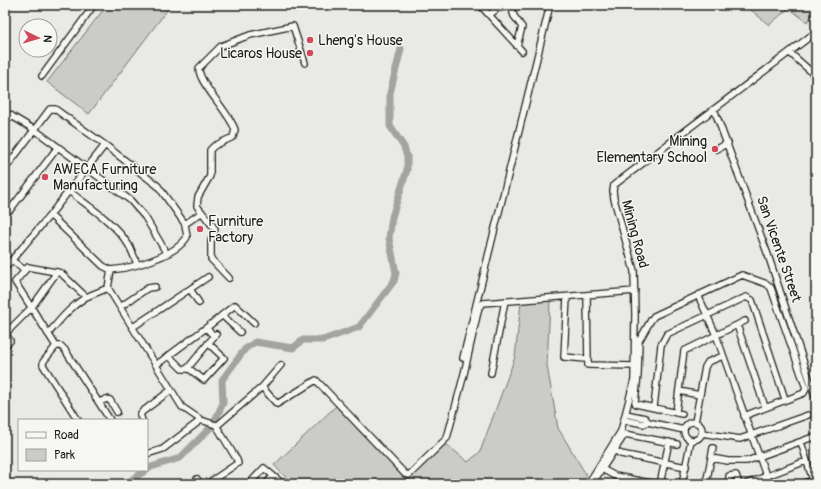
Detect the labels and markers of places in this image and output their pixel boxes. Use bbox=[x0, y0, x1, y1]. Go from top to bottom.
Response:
place label: Lheng's House bbox=[318, 32, 403, 49]
marker: Lheng's House bbox=[305, 35, 315, 45]
place label: Licaros House bbox=[220, 45, 302, 62]
marker: Licaros House bbox=[305, 48, 315, 58]
place label: Mining Elementary School bbox=[596, 133, 707, 166]
marker: Mining Elementary School bbox=[710, 144, 720, 154]
place label: AWECA Furniture Manufacturing bbox=[53, 161, 157, 194]
marker: AWECA Furniture Manufacturing bbox=[40, 172, 50, 182]
place label: Furniture Factory bbox=[208, 213, 263, 246]
marker: Furniture Factory bbox=[195, 224, 205, 234]

